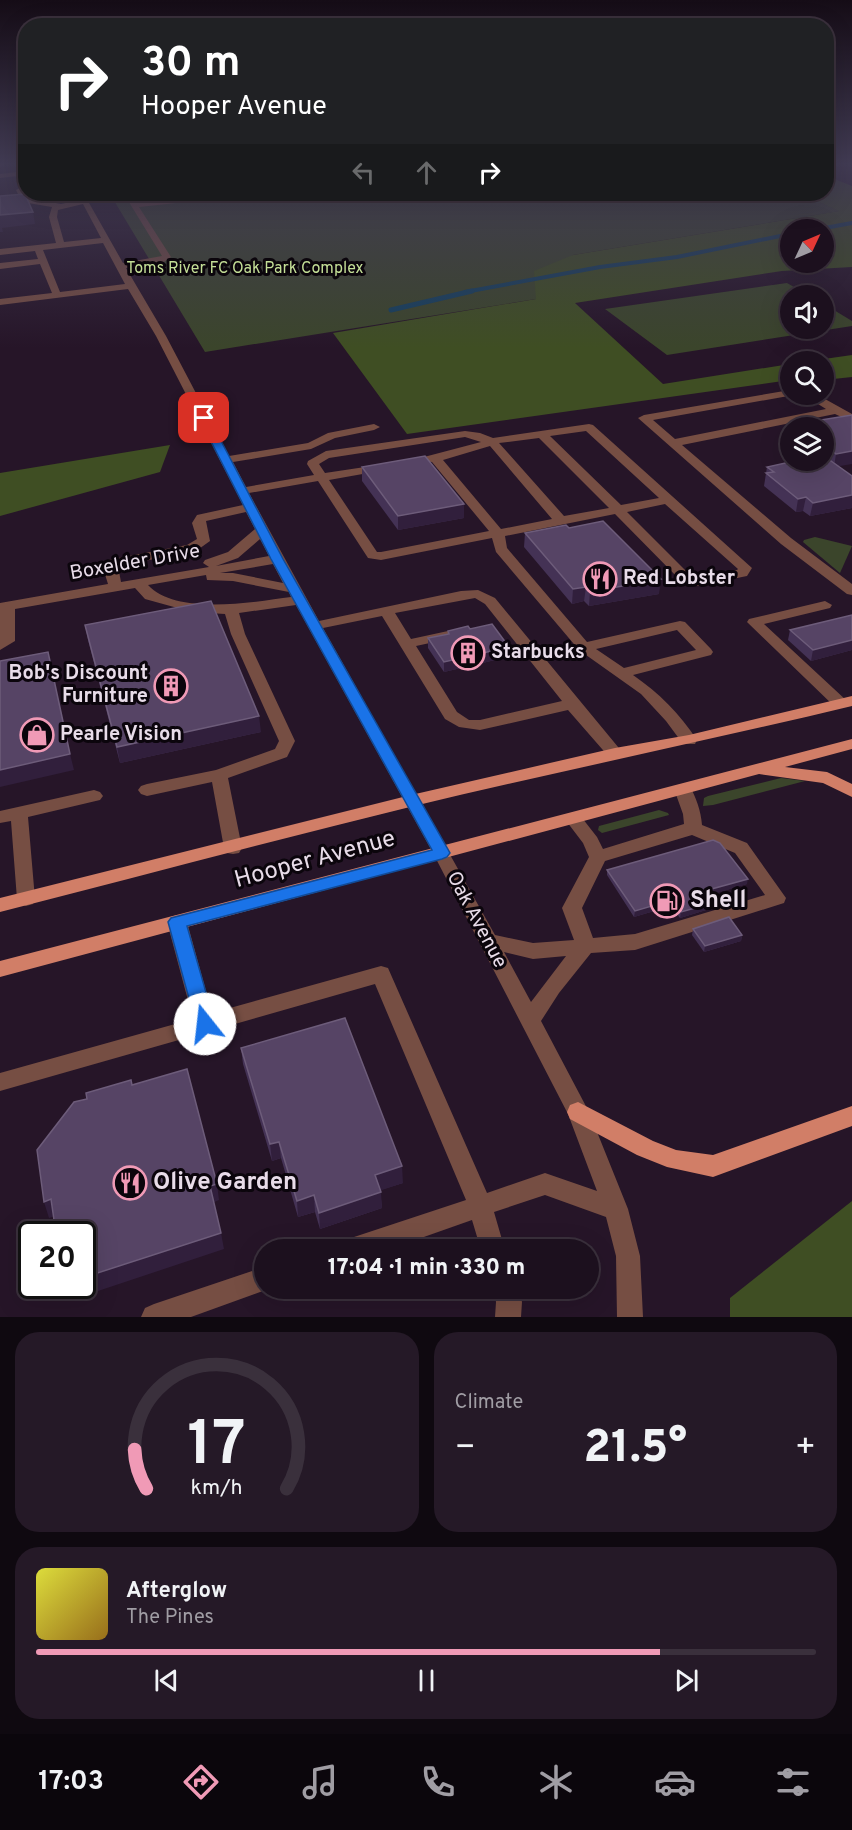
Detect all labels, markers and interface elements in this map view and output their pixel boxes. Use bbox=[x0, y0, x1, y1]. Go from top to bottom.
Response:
text: 30 m bbox=[141, 38, 240, 91]
icon: right bbox=[42, 42, 120, 120]
text: Hooper Avenue bbox=[141, 90, 327, 124]
icon: left bbox=[347, 156, 380, 189]
icon: ahead bbox=[410, 156, 443, 189]
icon: right bbox=[473, 156, 506, 189]
north arrow bbox=[780, 219, 834, 273]
map controls bbox=[780, 219, 834, 471]
park label: Toms River FC Oak Park Complex bbox=[126, 259, 364, 279]
button: sound bbox=[780, 285, 834, 339]
button: search bbox=[780, 351, 834, 405]
pin bbox=[178, 392, 229, 443]
icon: arrive bbox=[187, 401, 220, 434]
button: layers bbox=[780, 417, 834, 471]
street label: Boxelder Drive bbox=[68, 539, 202, 587]
restaurant icon: Red Lobster bbox=[582, 561, 618, 597]
place label: Red Lobster bbox=[623, 566, 736, 592]
building icon: Starbucks bbox=[450, 635, 486, 671]
place label: Starbucks bbox=[491, 640, 585, 666]
place label: Bob's Discount Furniture bbox=[9, 661, 148, 710]
building icon: Bob's Discount Furniture bbox=[153, 668, 189, 704]
shop icon: Pearle Vision bbox=[19, 717, 55, 753]
place label: Pearle Vision bbox=[60, 722, 182, 748]
street label: Hooper Avenue bbox=[231, 824, 399, 896]
street label: Oak Avenue bbox=[440, 867, 512, 973]
fuel station icon: Shell bbox=[649, 883, 685, 919]
place label: Shell bbox=[690, 886, 746, 916]
position arrow bbox=[173, 992, 237, 1056]
restaurant icon: Olive Garden bbox=[112, 1165, 148, 1201]
place label: Olive Garden bbox=[153, 1168, 297, 1198]
speed limit sign: 20 bbox=[18, 1221, 96, 1299]
text: 17:04 · 1 min · 330 m bbox=[328, 1255, 525, 1282]
text: Climate bbox=[455, 1390, 523, 1416]
text: 17 bbox=[188, 1408, 246, 1487]
text: 21.5° bbox=[583, 1421, 687, 1478]
text: − bbox=[455, 1428, 476, 1470]
text: + bbox=[795, 1428, 816, 1470]
text: km/h bbox=[191, 1475, 243, 1502]
text: Afterglow bbox=[126, 1578, 227, 1605]
text: The Pines bbox=[126, 1605, 214, 1631]
icon: previous bbox=[150, 1664, 183, 1697]
icon: pause bbox=[410, 1664, 443, 1697]
icon: next bbox=[670, 1664, 703, 1697]
icon: directions bbox=[180, 1761, 222, 1803]
icon: music bbox=[299, 1761, 341, 1803]
icon: phone bbox=[417, 1761, 459, 1803]
icon: climate bbox=[535, 1761, 577, 1803]
icon: car bbox=[654, 1761, 696, 1803]
icon: filters bbox=[772, 1761, 814, 1803]
text: 17:03 bbox=[38, 1765, 104, 1799]

